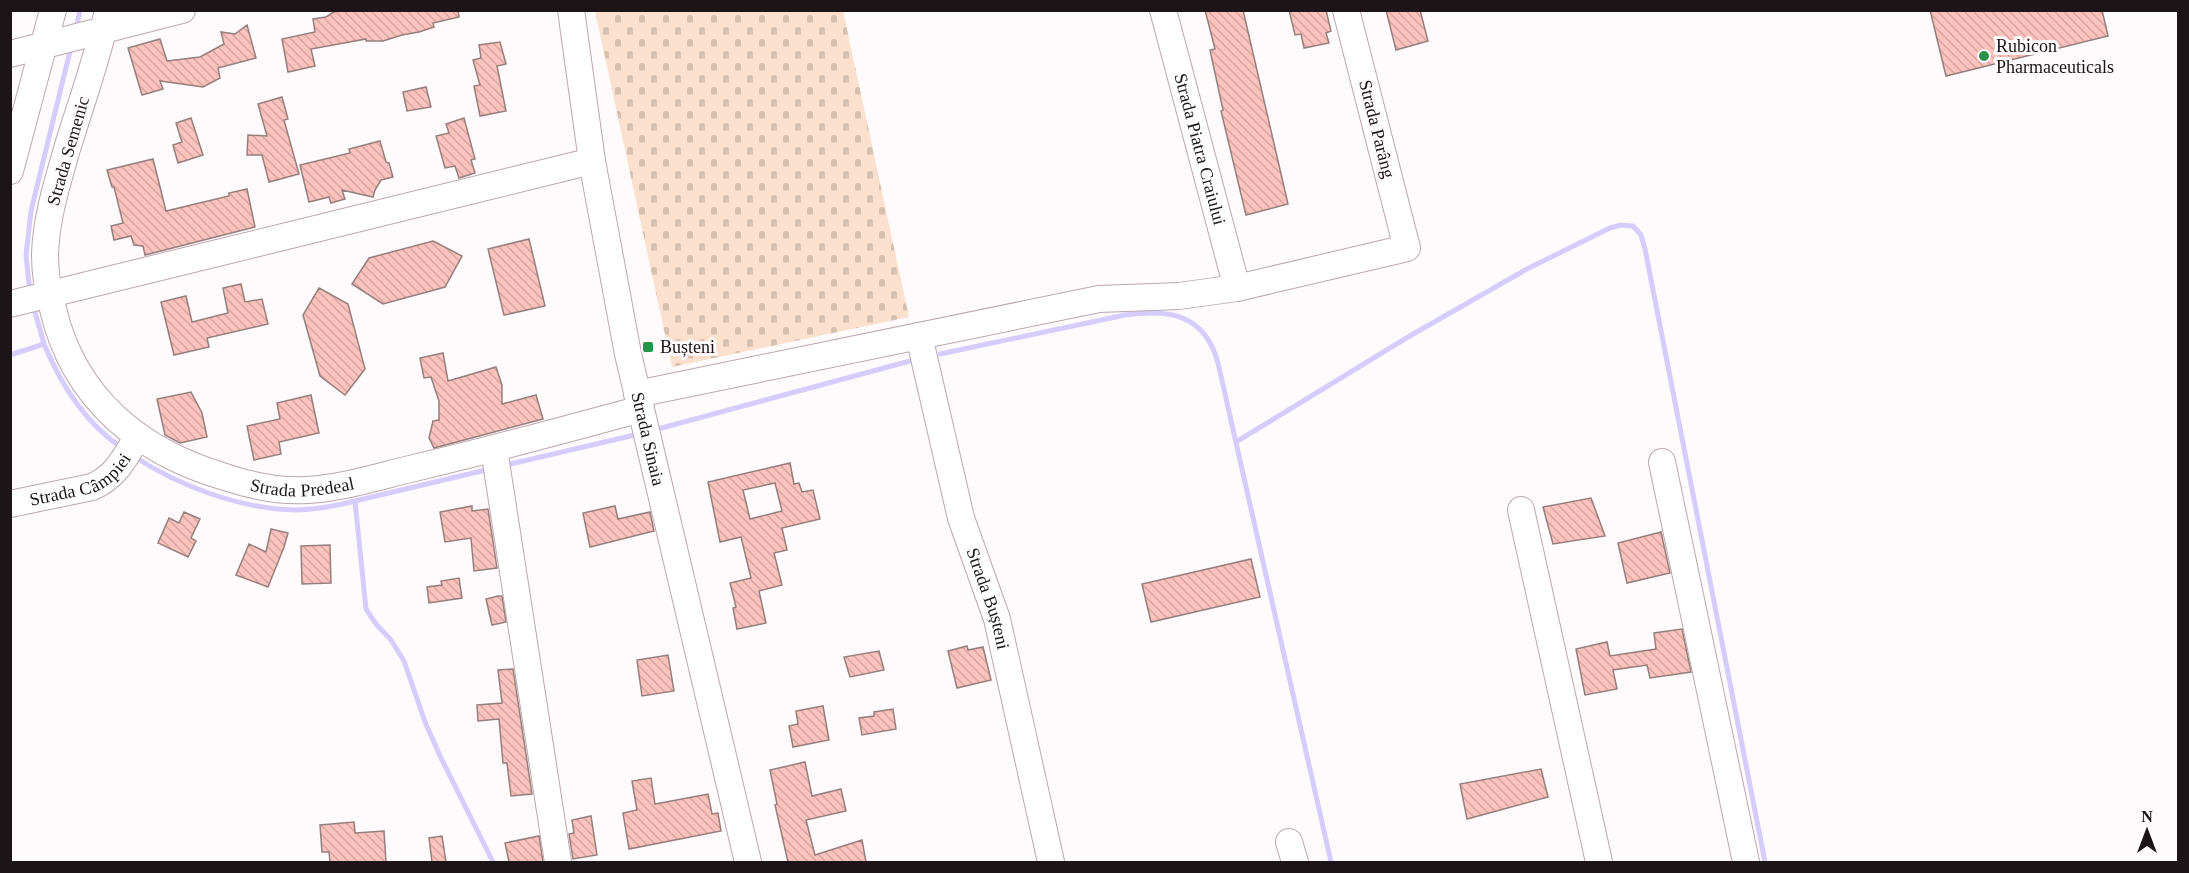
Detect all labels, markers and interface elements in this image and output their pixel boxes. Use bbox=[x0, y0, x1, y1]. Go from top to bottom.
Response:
place label: Rubicon Pharmaceuticals bbox=[1996, 36, 2114, 77]
marker: Rubicon Pharmaceuticals bbox=[1977, 49, 1991, 63]
street label: Strada Piatra Craiului bbox=[1170, 71, 1230, 227]
street label: Strada Parâng bbox=[1355, 78, 1399, 180]
street label: Strada Semenic bbox=[43, 94, 93, 208]
place label: Bușteni bbox=[660, 337, 715, 357]
marker: Bușteni bbox=[641, 340, 655, 354]
street label: Strada Sinaia bbox=[627, 390, 669, 488]
street label: Strada Câmpiei bbox=[28, 449, 135, 510]
street label: Strada Predeal bbox=[248, 473, 356, 500]
street label: Strada Bușteni bbox=[962, 545, 1013, 651]
north arrow bbox=[2117, 801, 2177, 861]
text: N bbox=[2141, 808, 2153, 825]

